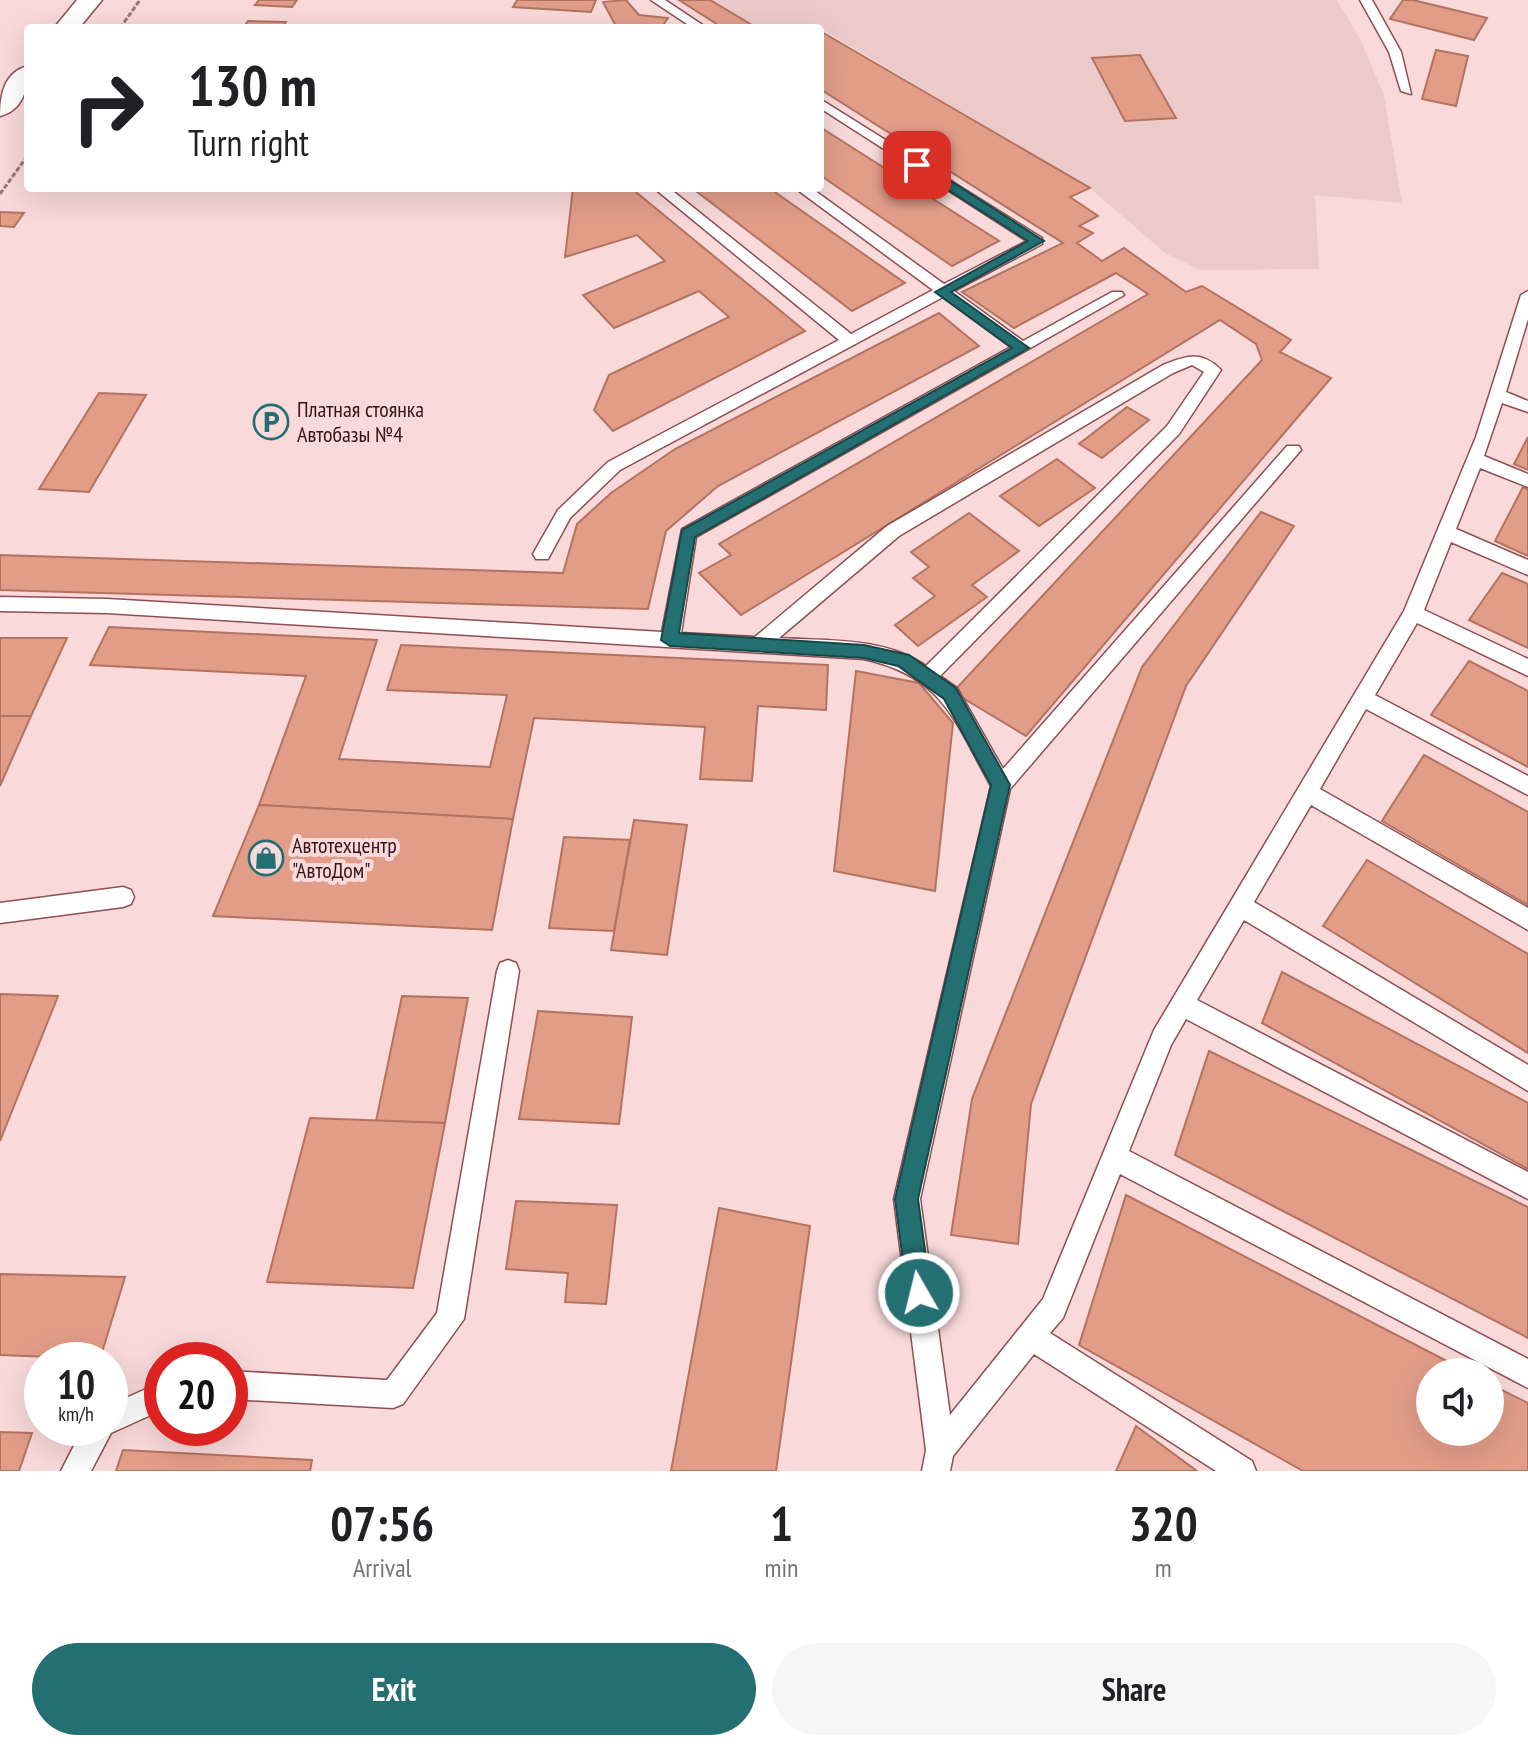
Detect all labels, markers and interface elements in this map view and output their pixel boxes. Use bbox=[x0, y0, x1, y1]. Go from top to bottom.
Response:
text: 130 m bbox=[188, 49, 317, 121]
icon: right bbox=[56, 56, 160, 160]
text: Turn right bbox=[188, 119, 309, 166]
pin bbox=[883, 131, 951, 199]
icon: arrive bbox=[895, 143, 939, 187]
place label: Платная стоянка Автобазы №4 bbox=[297, 395, 424, 448]
parking icon: Платная стоянка Автобазы №4 bbox=[252, 403, 290, 441]
place label: Автотехцентр "АвтоДом" bbox=[292, 831, 397, 884]
shop icon: Автотехцентр "АвтоДом" bbox=[247, 839, 285, 877]
position arrow bbox=[877, 1251, 961, 1335]
speed limit sign: 20 bbox=[144, 1342, 248, 1446]
text: 10 bbox=[57, 1358, 95, 1410]
map controls bbox=[1416, 1358, 1504, 1446]
button: sound bbox=[1416, 1358, 1504, 1446]
text: km/h bbox=[58, 1401, 94, 1427]
text: 07:56 bbox=[330, 1492, 434, 1554]
text: 1 bbox=[770, 1492, 793, 1554]
text: 320 bbox=[1129, 1492, 1198, 1554]
text: Arrival bbox=[353, 1551, 412, 1584]
text: min bbox=[764, 1551, 798, 1584]
text: m bbox=[1155, 1551, 1172, 1584]
button: Exit bbox=[32, 1643, 756, 1735]
button: Share bbox=[772, 1643, 1496, 1735]

